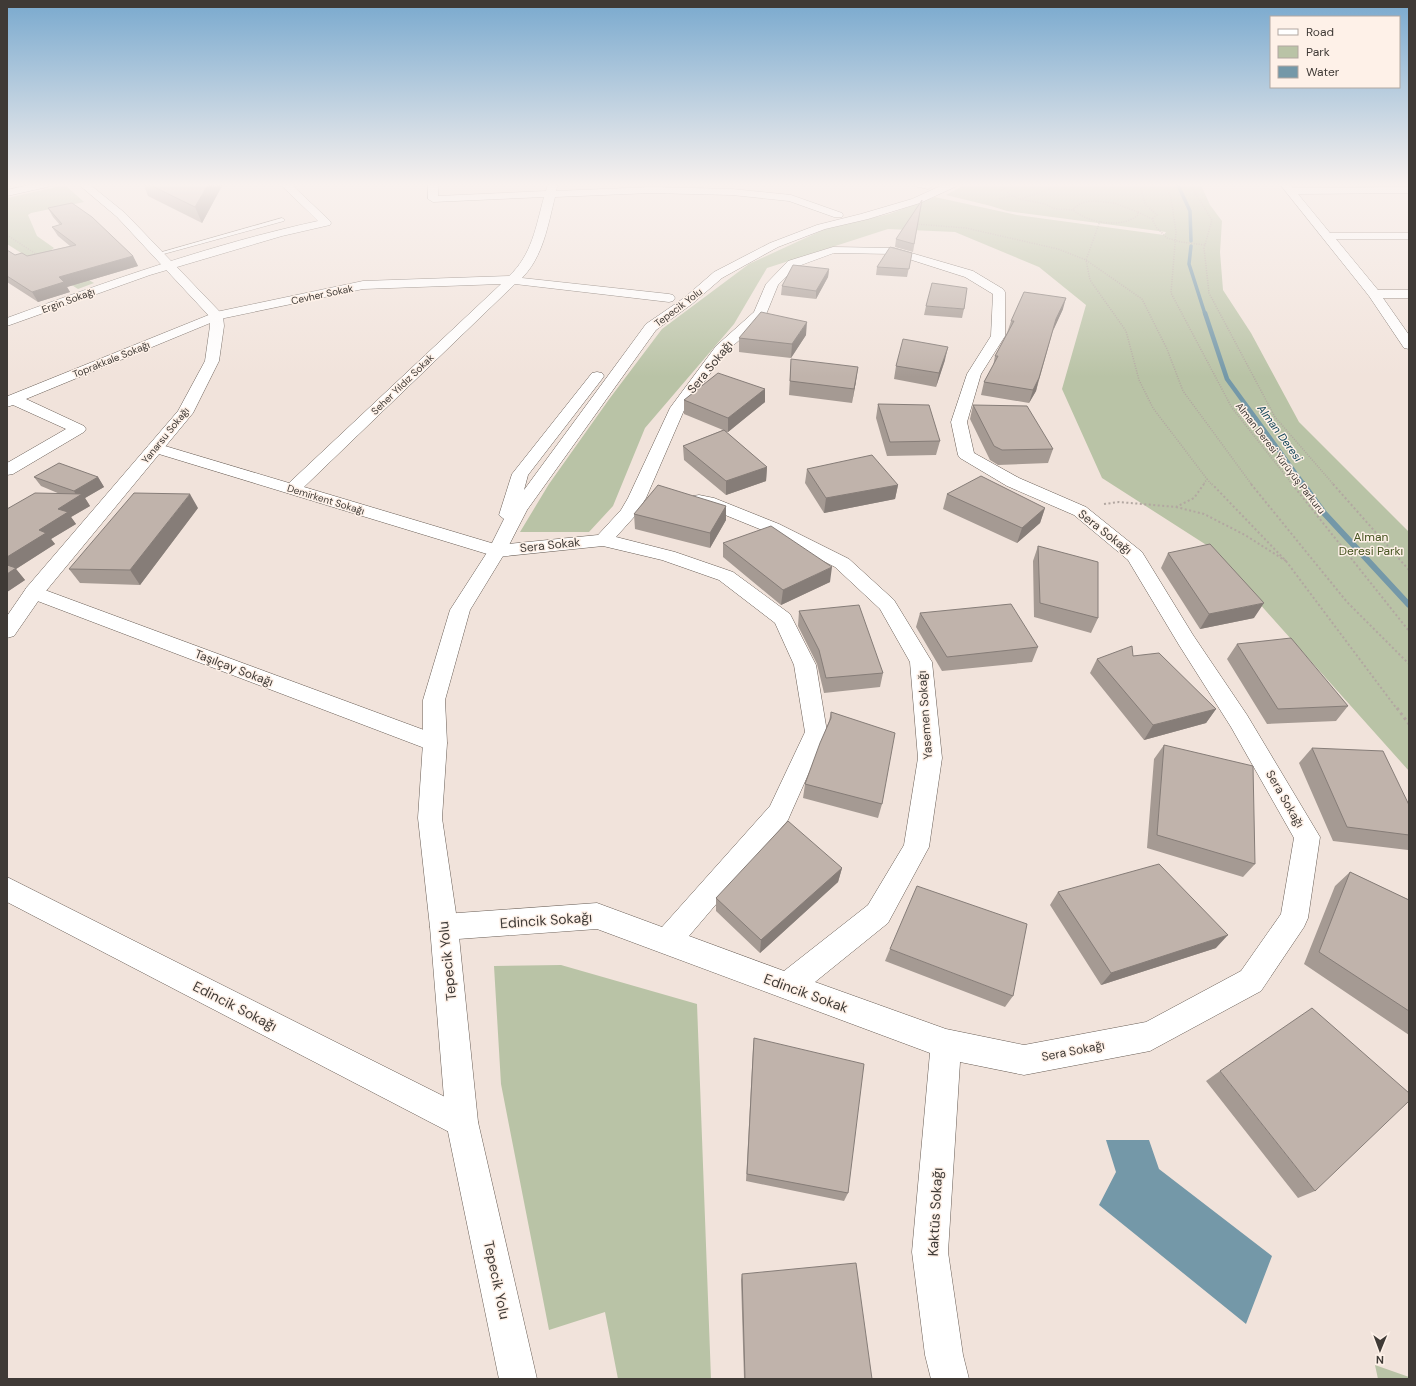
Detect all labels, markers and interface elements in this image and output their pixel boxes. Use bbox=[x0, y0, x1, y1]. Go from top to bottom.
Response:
legend bbox=[1270, 16, 1400, 88]
text: Road bbox=[1306, 24, 1334, 40]
text: Park bbox=[1306, 44, 1330, 60]
text: Water bbox=[1306, 64, 1340, 80]
street label: Cevher Sokak bbox=[290, 282, 354, 307]
street label: Ergin Sokağı bbox=[40, 285, 97, 316]
street label: Tepecik Yolu bbox=[652, 285, 705, 330]
street label: Sera Sokağı bbox=[684, 337, 736, 397]
street label: Toprakkale Sokağı bbox=[71, 338, 152, 381]
street label: Seher Yıldız Sokak bbox=[368, 351, 436, 418]
street label: Alman Deresi Yürüyüş Parkuru bbox=[1233, 400, 1328, 517]
water label: Alman Deresi bbox=[1254, 401, 1306, 465]
street label: Yanarsu Sokağı bbox=[139, 404, 192, 466]
street label: Demirkent Sokağı bbox=[286, 482, 366, 517]
street label: Sera Sokağı bbox=[1075, 506, 1135, 558]
park label: Alman Deresi Parkı bbox=[1339, 529, 1403, 559]
street label: Sera Sokak bbox=[519, 534, 581, 556]
street label: Taşılçay Sokağı bbox=[192, 646, 276, 690]
street label: Yasemen Sokağı bbox=[914, 670, 936, 760]
street label: Sera Sokağı bbox=[1262, 767, 1308, 831]
street label: Edincik Sokağı bbox=[499, 908, 593, 932]
street label: Tepecik Yolu bbox=[434, 920, 460, 1002]
street label: Edincik Sokak bbox=[761, 969, 851, 1017]
street label: Edincik Sokağı bbox=[190, 977, 280, 1035]
street label: Sera Sokağı bbox=[1040, 1037, 1106, 1065]
street label: Kaktüs Sokağı bbox=[924, 1167, 946, 1257]
street label: Tepecik Yolu bbox=[480, 1239, 514, 1321]
north arrow bbox=[1360, 1330, 1400, 1370]
text: N bbox=[1376, 1353, 1384, 1367]

